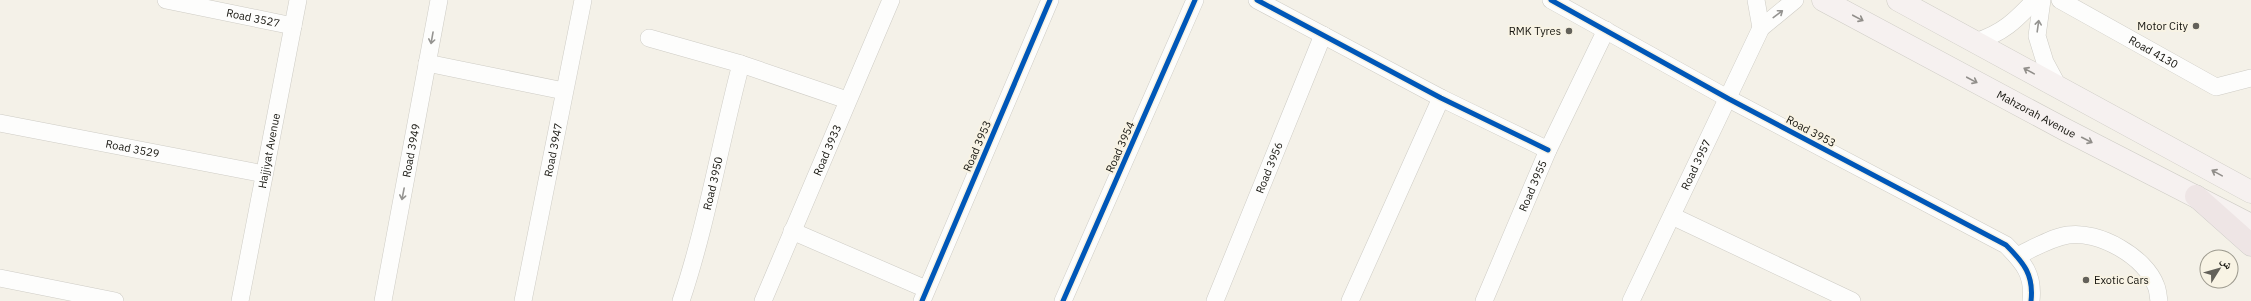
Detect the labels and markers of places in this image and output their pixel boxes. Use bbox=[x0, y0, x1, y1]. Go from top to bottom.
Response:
place label: Motor City bbox=[2137, 19, 2189, 33]
marker: Motor City bbox=[2191, 21, 2201, 31]
place label: RMK Tyres bbox=[1509, 24, 1561, 38]
marker: RMK Tyres bbox=[1564, 26, 1574, 36]
place label: Exotic Cars bbox=[2094, 273, 2149, 287]
marker: Exotic Cars bbox=[2081, 275, 2091, 285]

